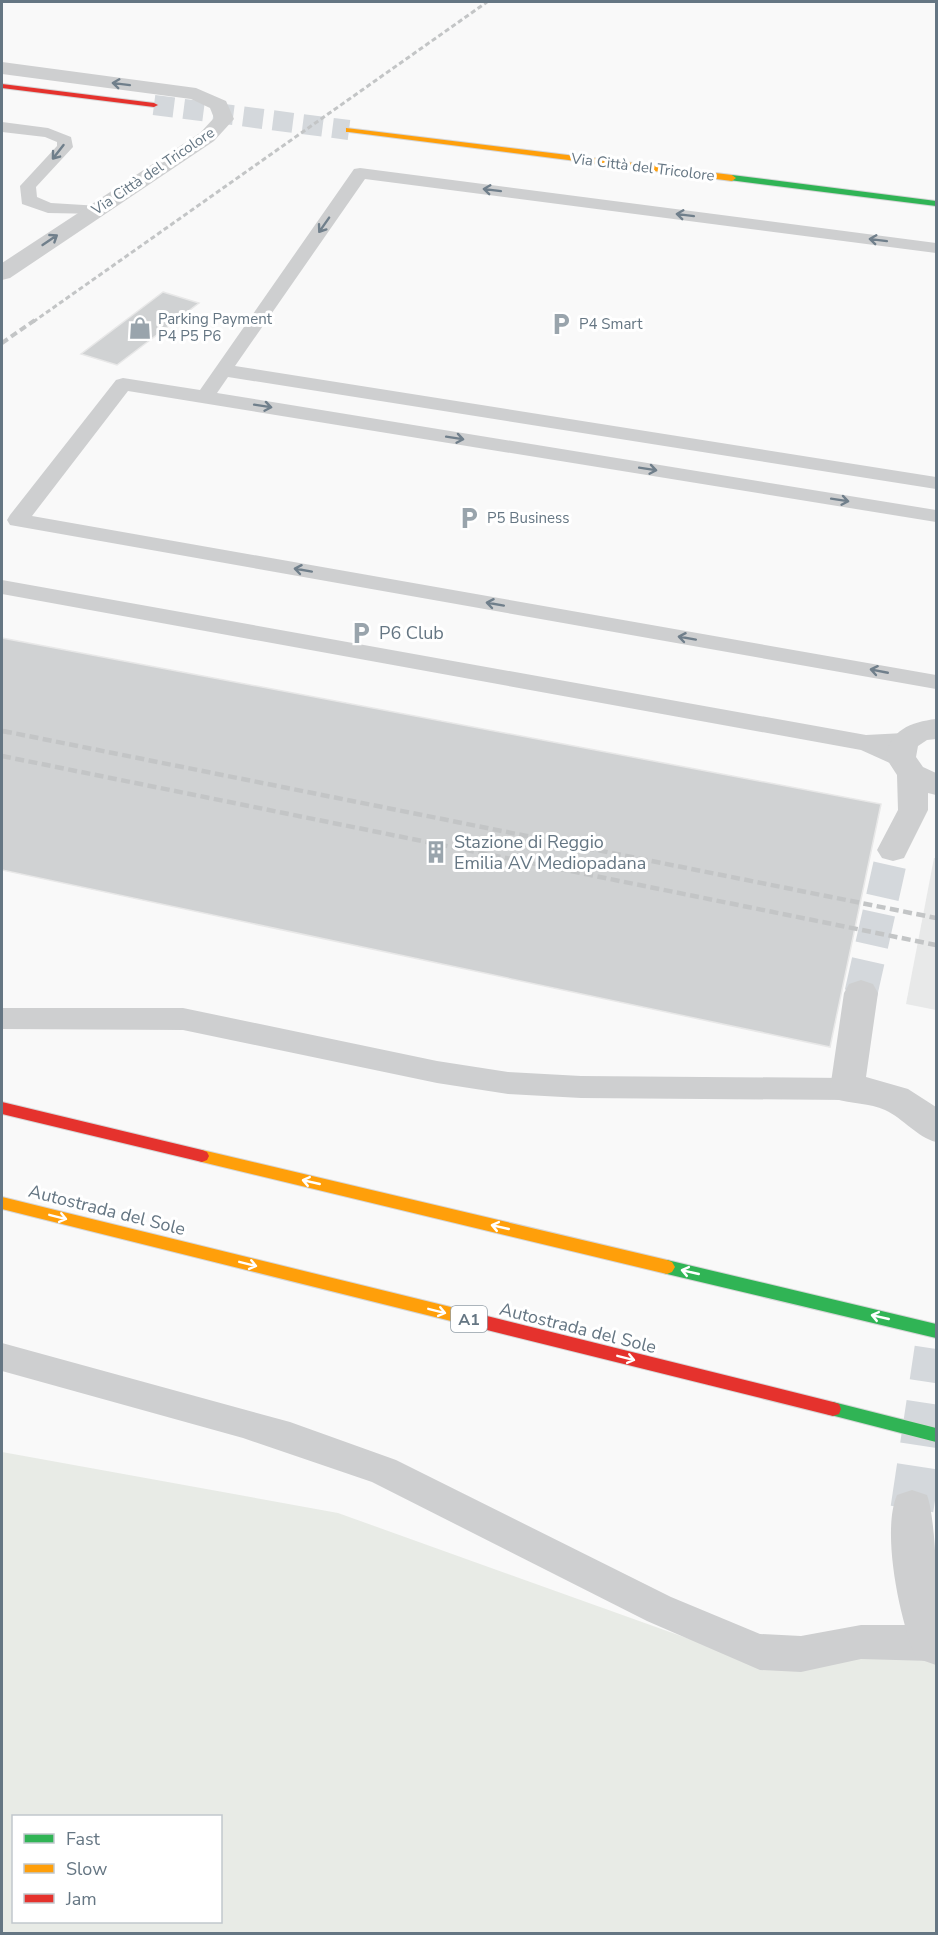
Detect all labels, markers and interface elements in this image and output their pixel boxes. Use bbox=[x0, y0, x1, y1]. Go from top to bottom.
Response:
one-way arrow bbox=[111, 78, 131, 89]
street label: Via Città del Tricolore bbox=[87, 122, 218, 220]
one-way arrow bbox=[52, 144, 65, 160]
street label: Via Città del Tricolore bbox=[569, 148, 716, 186]
one-way arrow bbox=[482, 185, 502, 196]
one-way arrow bbox=[676, 209, 695, 220]
one-way arrow bbox=[318, 216, 331, 232]
one-way arrow bbox=[41, 234, 57, 246]
one-way arrow bbox=[869, 234, 889, 245]
place label: Parking Payment P4 P5 P6 bbox=[158, 309, 273, 346]
parking icon: P4 Smart bbox=[548, 311, 574, 337]
place label: P4 Smart bbox=[579, 314, 643, 334]
shop icon: Parking Payment P4 P5 P6 bbox=[127, 315, 153, 341]
one-way arrow bbox=[252, 401, 272, 412]
one-way arrow bbox=[445, 432, 464, 443]
one-way arrow bbox=[637, 464, 657, 475]
one-way arrow bbox=[830, 495, 849, 506]
parking icon: P5 Business bbox=[456, 505, 482, 531]
place label: P5 Business bbox=[487, 508, 570, 528]
one-way arrow bbox=[293, 565, 313, 576]
one-way arrow bbox=[486, 599, 505, 610]
parking icon: P6 Club bbox=[348, 620, 374, 646]
place label: P6 Club bbox=[379, 621, 444, 645]
one-way arrow bbox=[678, 632, 697, 643]
one-way arrow bbox=[870, 665, 889, 676]
place label: Stazione di Reggio Emilia AV Mediopadana bbox=[454, 830, 646, 875]
building icon: Stazione di Reggio Emilia AV Mediopadana bbox=[423, 839, 449, 865]
one-way arrow bbox=[301, 1175, 320, 1187]
street label: Autostrada del Sole bbox=[26, 1179, 188, 1241]
one-way arrow bbox=[48, 1211, 67, 1223]
one-way arrow bbox=[491, 1220, 510, 1232]
one-way arrow bbox=[238, 1258, 257, 1270]
one-way arrow bbox=[681, 1266, 700, 1277]
street label: Autostrada del Sole bbox=[497, 1297, 659, 1359]
one-way arrow bbox=[427, 1306, 446, 1317]
road number: A1 bbox=[451, 1306, 487, 1332]
one-way arrow bbox=[870, 1311, 889, 1323]
one-way arrow bbox=[616, 1353, 635, 1365]
legend bbox=[12, 1815, 222, 1923]
text: Fast bbox=[66, 1827, 101, 1851]
text: Slow bbox=[66, 1857, 107, 1881]
text: Jam bbox=[65, 1887, 97, 1911]

